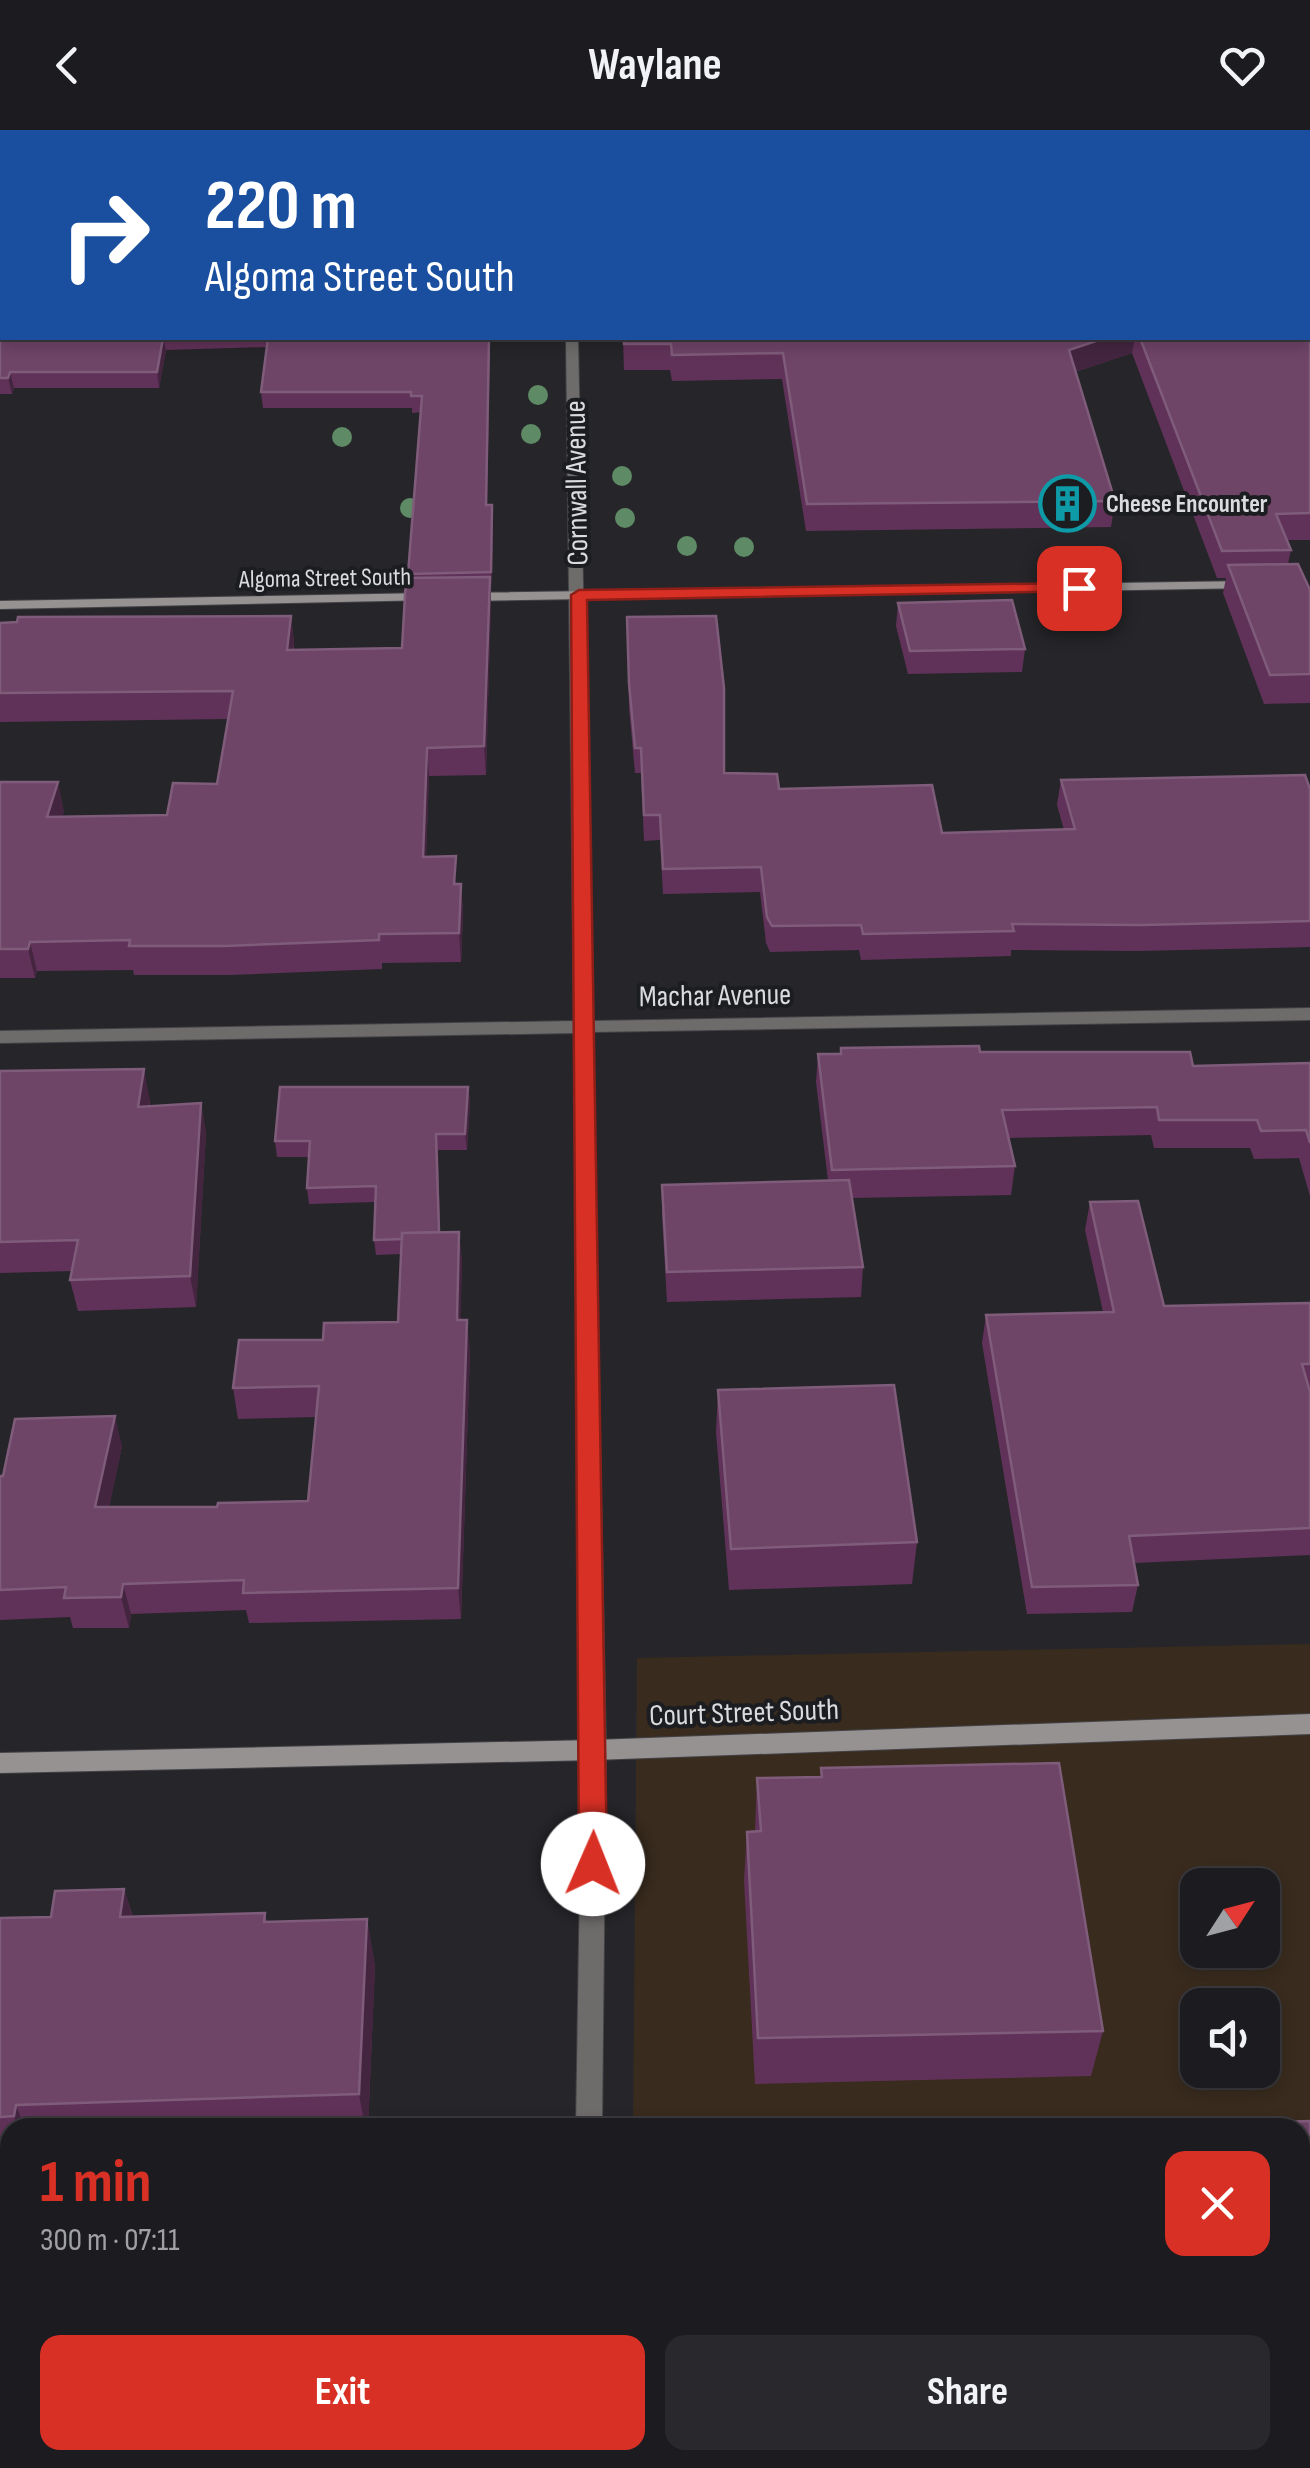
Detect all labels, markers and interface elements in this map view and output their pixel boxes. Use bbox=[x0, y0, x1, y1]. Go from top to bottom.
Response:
icon: back bbox=[40, 38, 95, 93]
text: Waylane bbox=[588, 38, 722, 93]
icon: heart bbox=[1215, 38, 1270, 93]
text: 220 m bbox=[205, 165, 357, 249]
icon: right bbox=[40, 170, 170, 300]
text: Algoma Street South bbox=[205, 250, 515, 305]
street label: Cornwall Avenue bbox=[558, 400, 596, 566]
building icon: Cheese Encounter bbox=[1037, 473, 1097, 533]
place label: Cheese Encounter bbox=[1106, 489, 1268, 520]
pin bbox=[1037, 546, 1122, 631]
street label: Algoma Street South bbox=[238, 561, 411, 596]
icon: arrive bbox=[1052, 561, 1107, 616]
street label: Machar Avenue bbox=[638, 977, 792, 1015]
street label: Court Street South bbox=[648, 1692, 840, 1734]
position arrow bbox=[541, 1812, 645, 1916]
north arrow bbox=[1180, 1868, 1280, 1968]
map controls bbox=[1180, 1868, 1280, 2088]
button: sound bbox=[1180, 1988, 1280, 2088]
text: 1 min bbox=[40, 2147, 152, 2219]
button: close bbox=[1165, 2151, 1270, 2256]
text: 300 m · 07:11 bbox=[40, 2221, 179, 2260]
button: Exit bbox=[40, 2335, 645, 2450]
button: Share bbox=[665, 2335, 1270, 2450]

